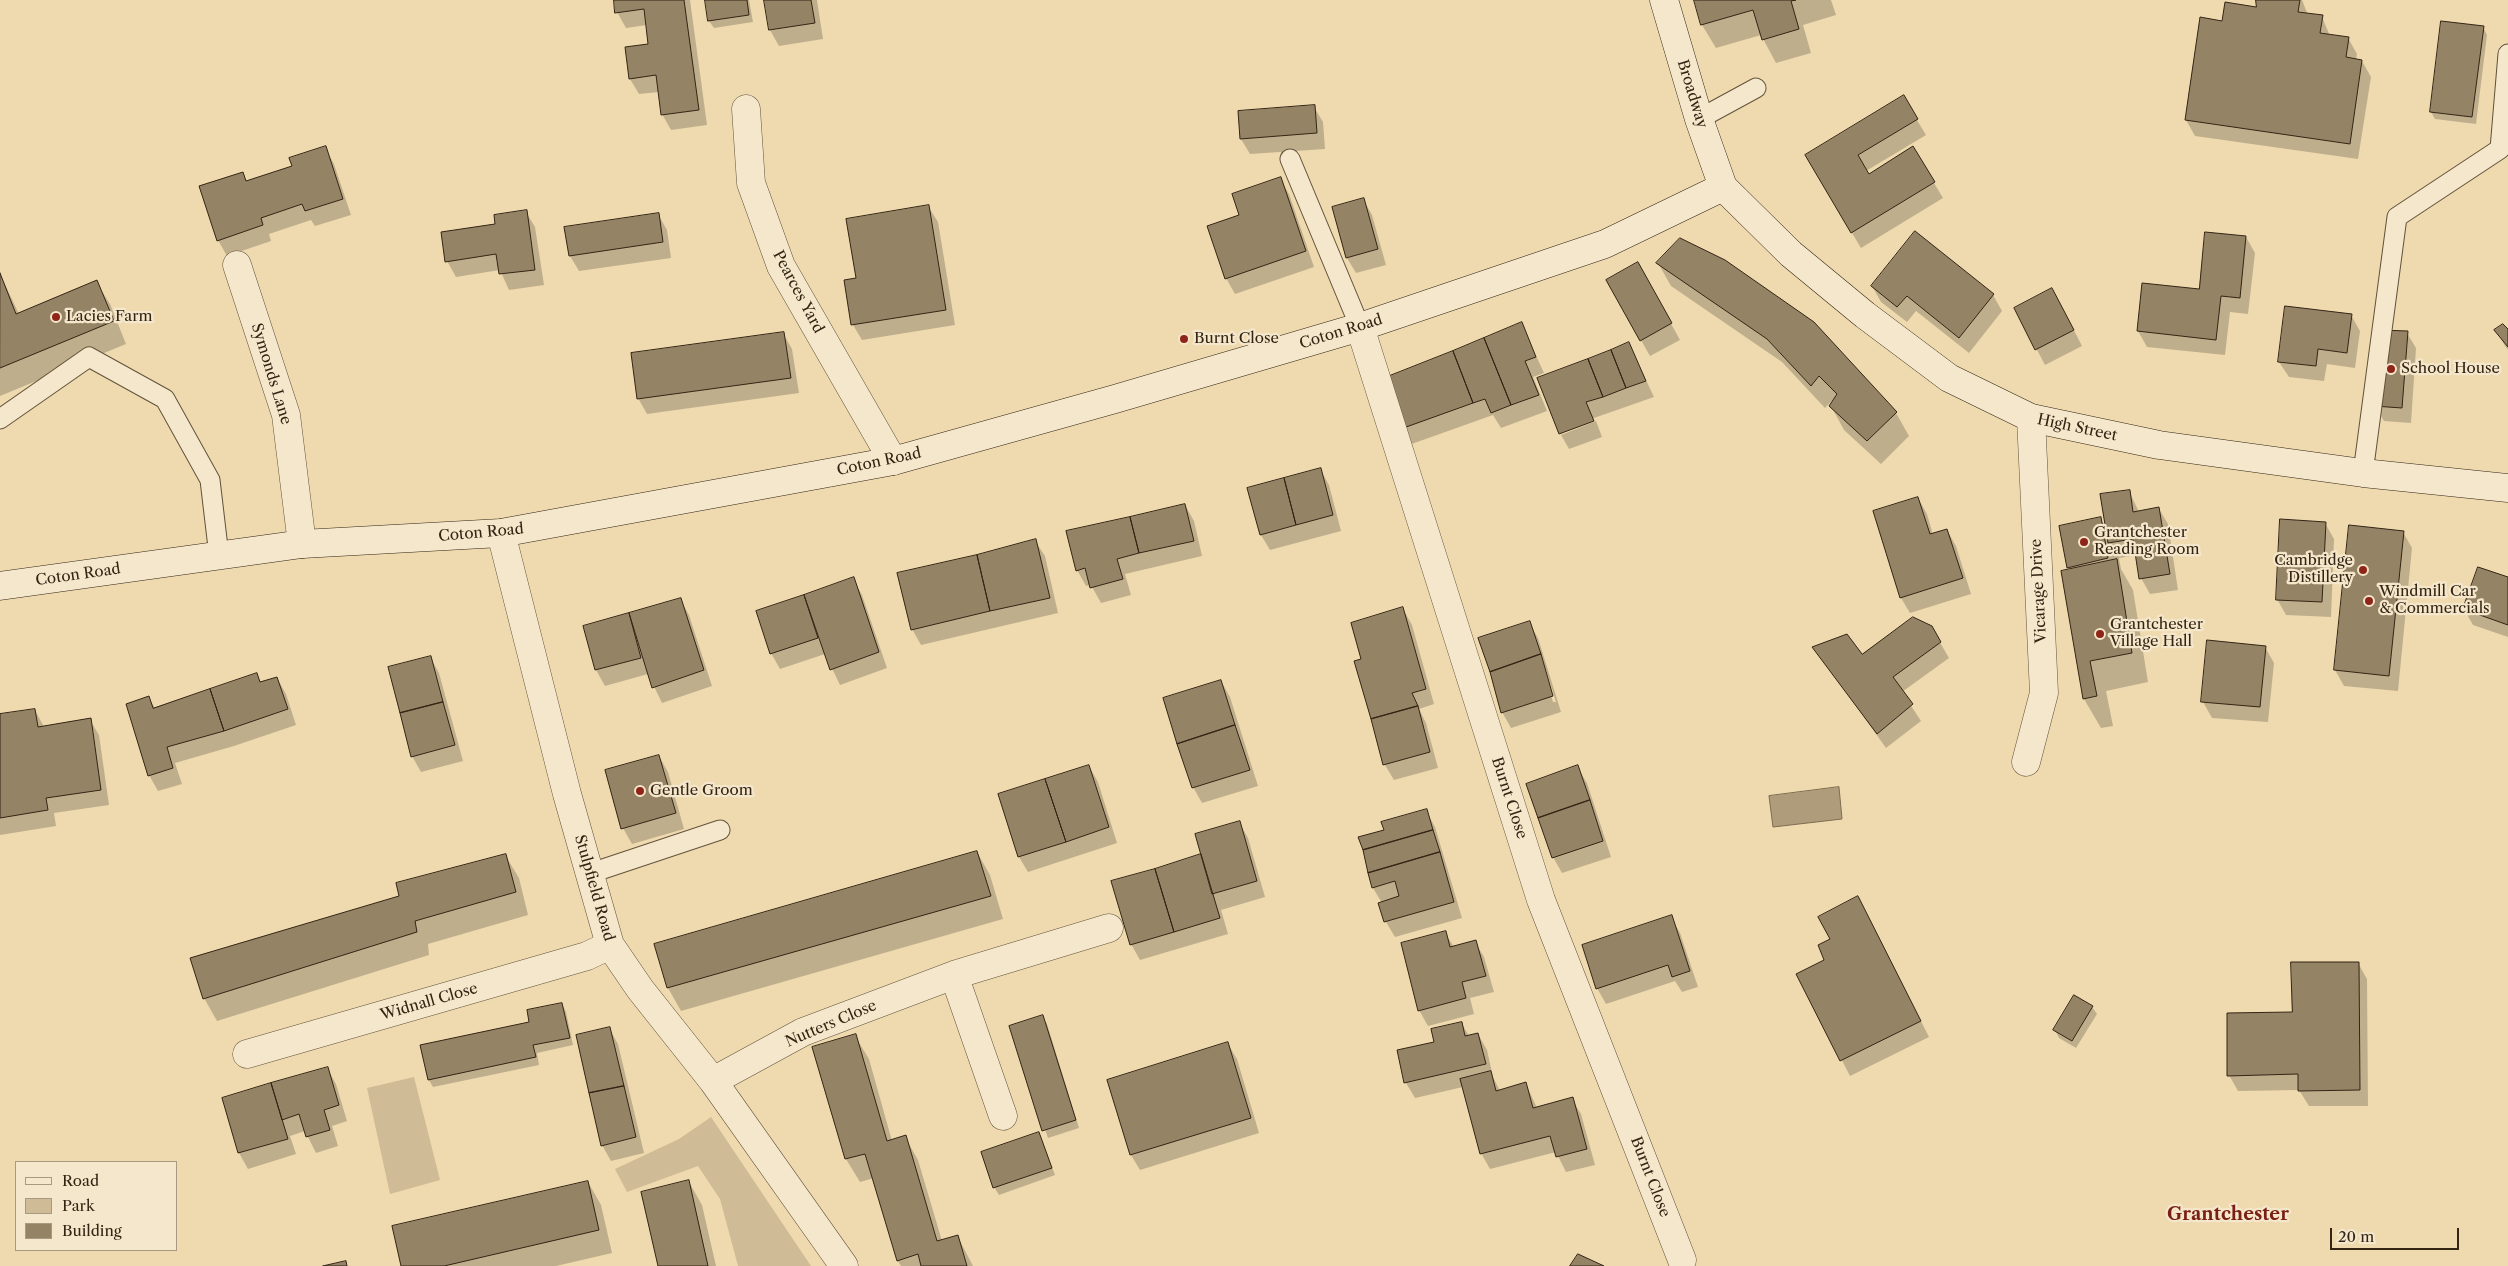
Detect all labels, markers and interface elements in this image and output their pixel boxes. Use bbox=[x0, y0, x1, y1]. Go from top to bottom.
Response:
street label: Broadway bbox=[1673, 58, 1711, 130]
street label: Pearces Yard bbox=[769, 248, 827, 336]
place label: Lacies Farm bbox=[66, 308, 153, 326]
marker: Lacies Farm bbox=[50, 311, 62, 323]
street label: Coton Road bbox=[1297, 311, 1385, 353]
street label: Symonds Lane bbox=[247, 321, 295, 427]
place label: Burnt Close bbox=[1194, 330, 1279, 348]
marker: Burnt Close bbox=[1178, 333, 1190, 345]
place label: School House bbox=[2401, 360, 2500, 378]
marker: School House bbox=[2385, 363, 2397, 375]
street label: High Street bbox=[2035, 411, 2119, 445]
street label: Coton Road bbox=[835, 444, 923, 480]
street label: Coton Road bbox=[438, 520, 524, 546]
place label: Grantchester Reading Room bbox=[2094, 524, 2199, 559]
marker: Grantchester Reading Room bbox=[2078, 536, 2090, 548]
street label: Vicarage Drive bbox=[2027, 538, 2051, 644]
place label: Cambridge Distillery bbox=[2274, 552, 2353, 587]
street label: Coton Road bbox=[34, 560, 122, 590]
marker: Cambridge Distillery bbox=[2357, 564, 2369, 576]
place label: Windmill Car & Commercials bbox=[2379, 583, 2490, 618]
marker: Windmill Car & Commercials bbox=[2363, 595, 2375, 607]
place label: Grantchester Village Hall bbox=[2110, 616, 2203, 651]
marker: Grantchester Village Hall bbox=[2094, 628, 2106, 640]
street label: Burnt Close bbox=[1487, 755, 1531, 841]
place label: Gentle Groom bbox=[650, 782, 753, 800]
marker: Gentle Groom bbox=[634, 785, 646, 797]
street label: Stulpfield Road bbox=[570, 833, 618, 943]
street label: Widnall Close bbox=[378, 980, 480, 1024]
street label: Nutters Close bbox=[783, 997, 879, 1051]
street label: Burnt Close bbox=[1626, 1134, 1674, 1220]
legend bbox=[15, 1161, 178, 1251]
text: Road bbox=[62, 1171, 99, 1190]
text: Park bbox=[62, 1196, 95, 1215]
district label: Grantchester bbox=[2167, 1204, 2289, 1226]
scale bar bbox=[2333, 1218, 2462, 1250]
text: Building bbox=[62, 1221, 122, 1240]
text: 20 m bbox=[2338, 1227, 2374, 1246]

